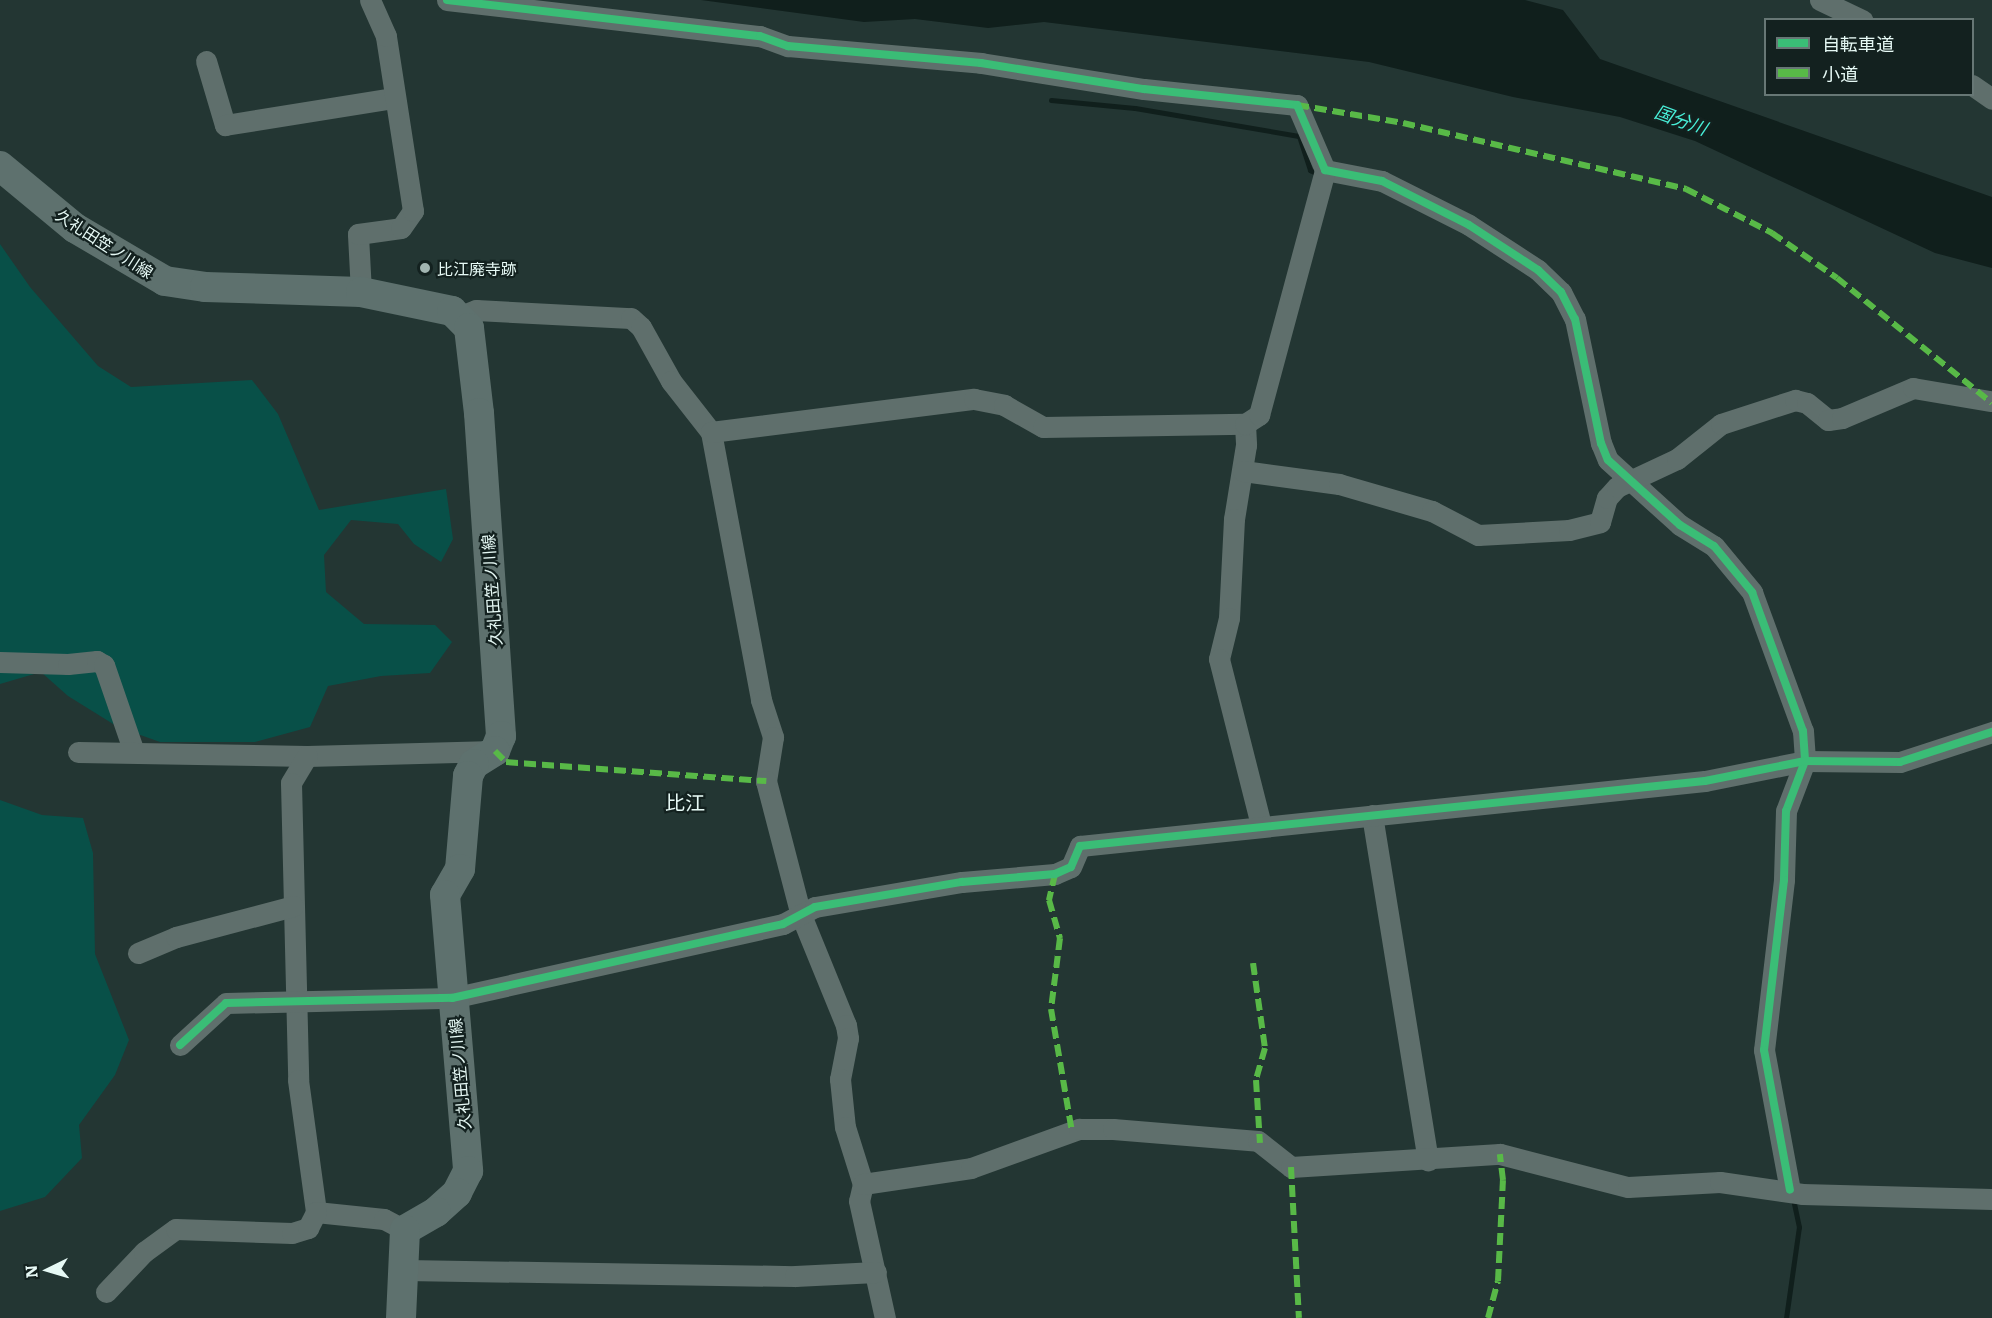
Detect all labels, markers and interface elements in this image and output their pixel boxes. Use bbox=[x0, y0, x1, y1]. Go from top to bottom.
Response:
legend bbox=[1764, 18, 1974, 96]
text: 自転車道 bbox=[1822, 30, 1894, 57]
text: 小道 bbox=[1822, 60, 1858, 87]
water label: 国分川 bbox=[1652, 101, 1710, 139]
street label: 久礼田笠ノ川線 bbox=[53, 204, 157, 282]
place label: 比江廃寺跡 bbox=[437, 258, 517, 278]
marker: 比江廃寺跡 bbox=[418, 261, 432, 275]
street label: 久礼田笠ノ川線 bbox=[478, 533, 504, 647]
district label: 比江 bbox=[665, 789, 705, 813]
street label: 久礼田笠ノ川線 bbox=[445, 1017, 473, 1131]
north arrow bbox=[18, 1240, 78, 1300]
text: N bbox=[18, 1264, 43, 1279]

